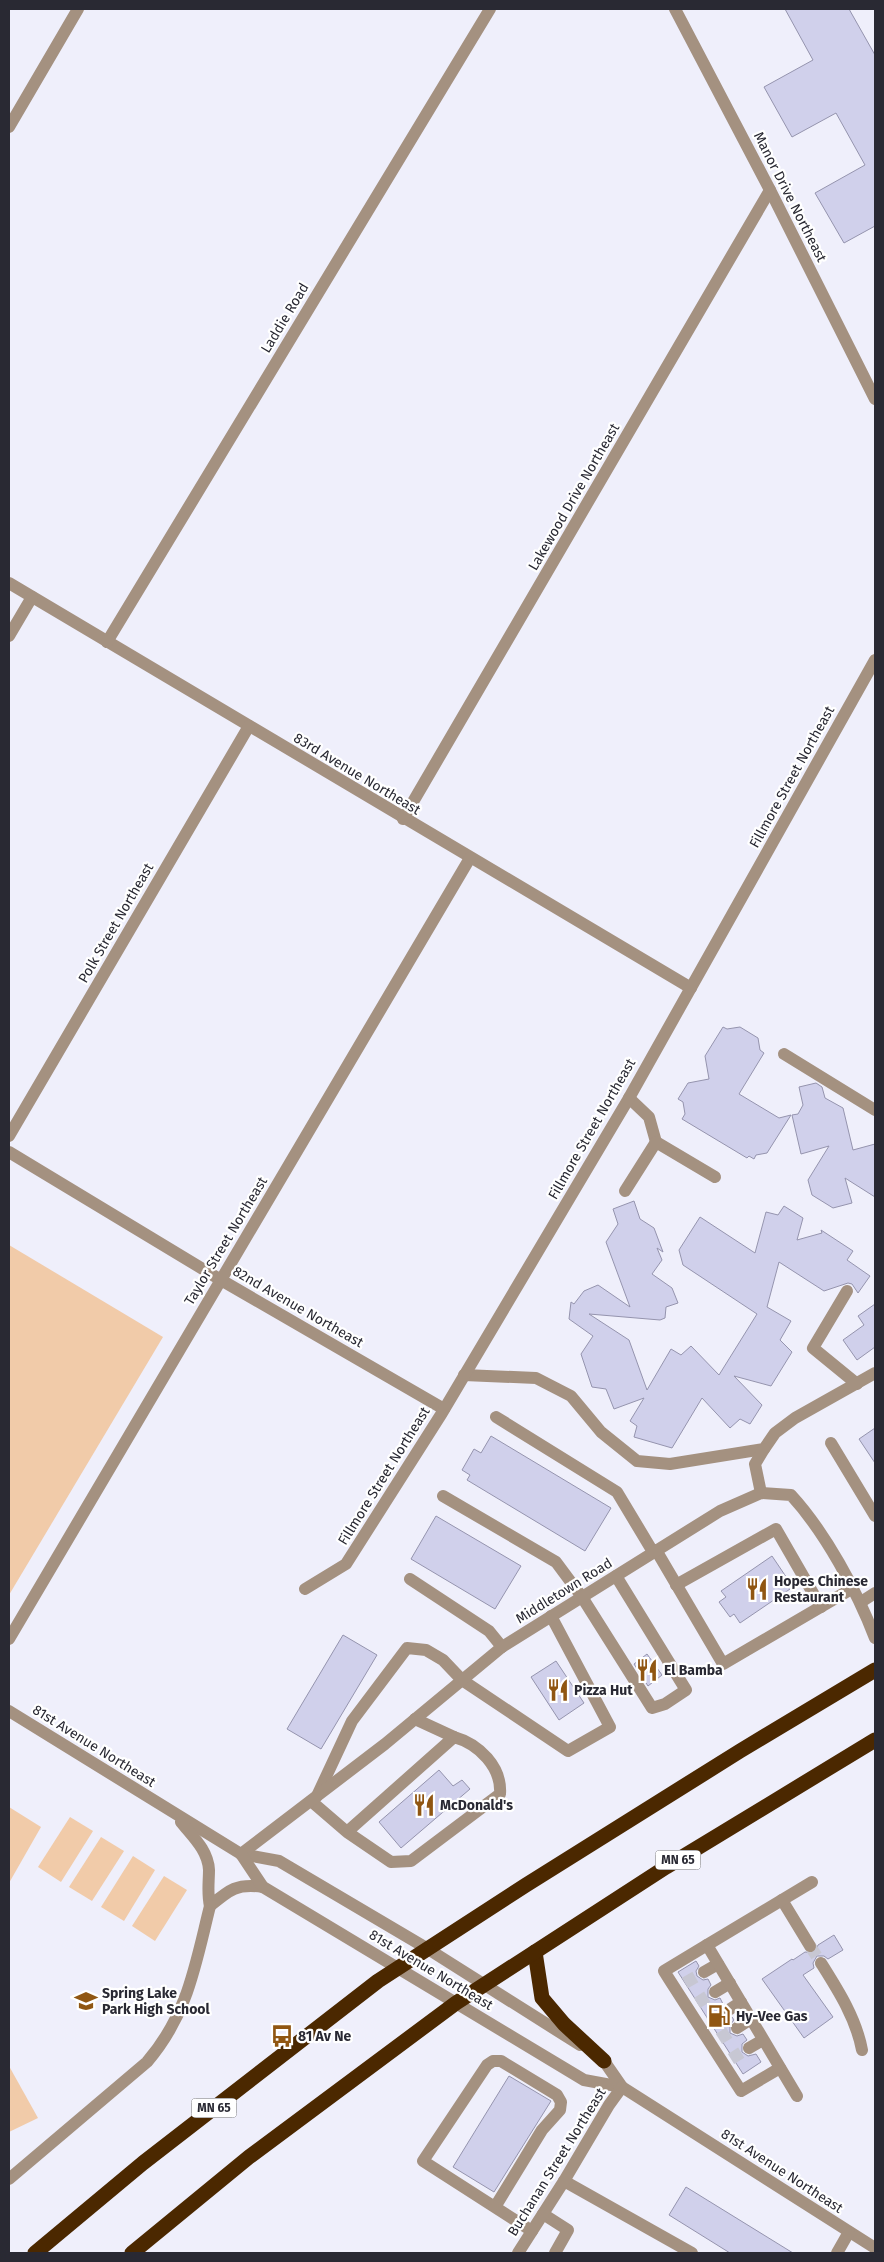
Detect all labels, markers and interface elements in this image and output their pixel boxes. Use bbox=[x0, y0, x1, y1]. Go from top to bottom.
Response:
street label: Manor Drive Northeast bbox=[750, 129, 831, 266]
street label: Laddie Road bbox=[257, 280, 313, 356]
street label: Lakewood Drive Northeast bbox=[525, 420, 624, 574]
street label: Fillmore Street Northeast bbox=[746, 702, 839, 851]
street label: 83rd Avenue Northeast bbox=[291, 729, 424, 819]
street label: Polk Street Northeast bbox=[75, 859, 158, 986]
street label: Fillmore Street Northeast bbox=[545, 1055, 640, 1202]
street label: Taylor Street Northeast bbox=[181, 1173, 272, 1308]
street label: 82nd Avenue Northeast bbox=[230, 1263, 367, 1352]
street label: Fillmore Street Northeast bbox=[334, 1403, 434, 1548]
street label: Middletown Road bbox=[513, 1555, 615, 1627]
place label: Hopes Chinese Restaurant bbox=[774, 1573, 868, 1606]
restaurant icon: Hopes Chinese Restaurant bbox=[744, 1576, 770, 1602]
restaurant icon: El Bamba bbox=[634, 1657, 660, 1683]
place label: El Bamba bbox=[664, 1662, 723, 1679]
restaurant icon: Pizza Hut bbox=[545, 1677, 571, 1703]
place label: Pizza Hut bbox=[574, 1682, 633, 1699]
street label: 81st Avenue Northeast bbox=[29, 1701, 159, 1791]
restaurant icon: McDonald's bbox=[411, 1792, 437, 1818]
place label: McDonald's bbox=[440, 1797, 513, 1814]
road number: MN 65 bbox=[656, 1850, 700, 1870]
street label: 81st Avenue Northeast bbox=[366, 1926, 497, 2014]
place label: Spring Lake Park High School bbox=[102, 1985, 211, 2018]
school or university icon: Spring Lake Park High School bbox=[73, 1988, 99, 2014]
fuel station icon: Hy-Vee Gas bbox=[706, 2003, 732, 2029]
place label: Hy-Vee Gas bbox=[736, 2008, 808, 2025]
bus stop icon: 81 Av Ne bbox=[269, 2023, 295, 2049]
place label: 81 Av Ne bbox=[298, 2028, 352, 2045]
street label: Buchanan Street Northeast bbox=[504, 2084, 610, 2239]
road number: MN 65 bbox=[192, 2098, 236, 2118]
street label: 81st Avenue Northeast bbox=[718, 2125, 847, 2217]

